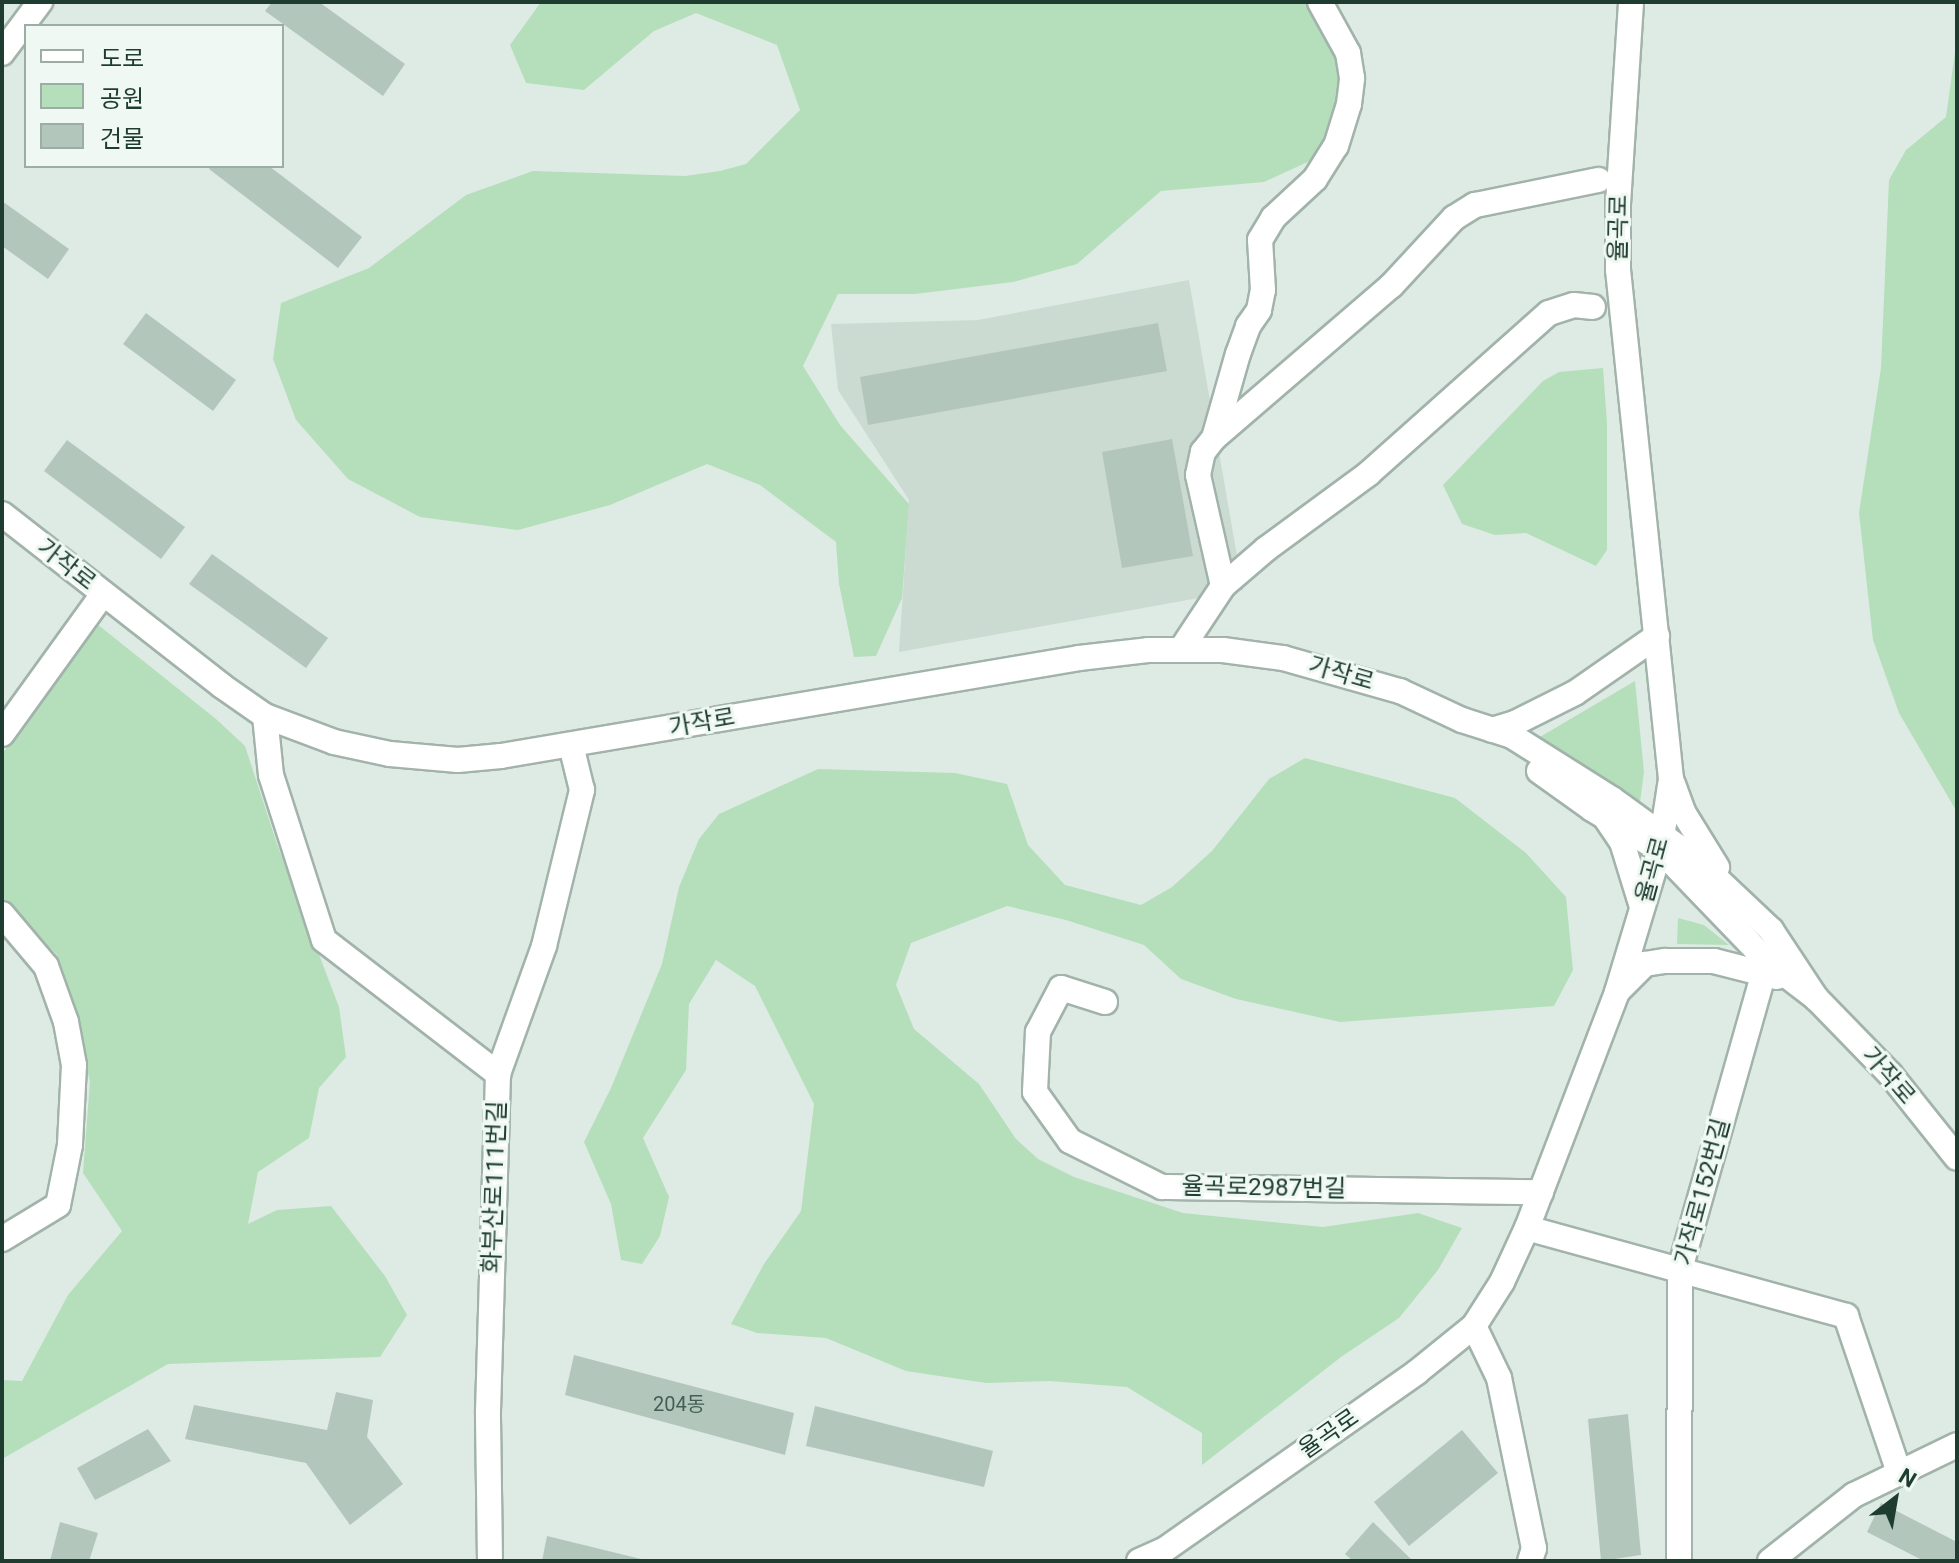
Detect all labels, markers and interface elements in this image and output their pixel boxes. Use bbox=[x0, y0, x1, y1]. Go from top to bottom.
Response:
legend bbox=[24, 24, 284, 168]
text: 도로 bbox=[100, 45, 144, 73]
text: 공원 bbox=[100, 85, 144, 113]
text: 건물 bbox=[100, 125, 144, 153]
street label: 율곡로 bbox=[1604, 195, 1634, 261]
street label: 가작로 bbox=[31, 533, 101, 597]
street label: 가작로 bbox=[1305, 651, 1377, 697]
street label: 가작로 bbox=[667, 703, 737, 743]
street label: 율곡로 bbox=[1631, 834, 1675, 906]
street label: 가작로 bbox=[1855, 1042, 1921, 1110]
street label: 화부산로111번길 bbox=[478, 1100, 512, 1274]
street label: 가작로152번길 bbox=[1670, 1115, 1736, 1269]
street label: 율곡로2987번길 bbox=[1182, 1172, 1346, 1204]
house number: 204동 bbox=[653, 1392, 705, 1416]
street label: 율곡로 bbox=[1294, 1403, 1364, 1465]
north arrow bbox=[1855, 1459, 1935, 1539]
text: N bbox=[1895, 1463, 1921, 1493]

